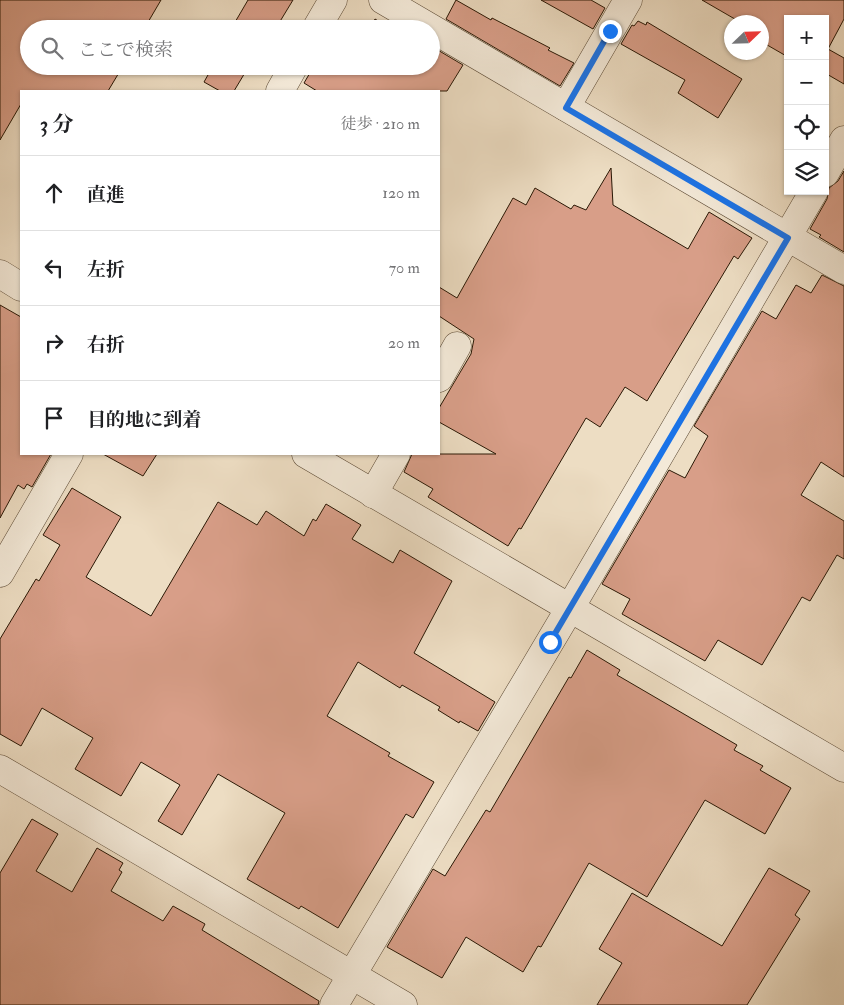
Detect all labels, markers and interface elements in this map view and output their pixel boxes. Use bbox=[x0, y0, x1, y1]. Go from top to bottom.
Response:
north arrow bbox=[724, 15, 769, 60]
map controls bbox=[784, 15, 829, 195]
button: + bbox=[784, 15, 829, 60]
search box bbox=[20, 20, 440, 75]
route end bbox=[599, 20, 622, 43]
icon: search bbox=[38, 34, 66, 62]
text: ここで検索 bbox=[78, 38, 173, 62]
button: − bbox=[784, 60, 829, 105]
button: locate bbox=[784, 105, 829, 150]
text: 3 分 bbox=[40, 111, 73, 138]
text: 徒歩 · 210 m bbox=[340, 114, 420, 134]
button: layers bbox=[784, 150, 829, 195]
icon: ahead bbox=[40, 179, 68, 207]
text: 直進 bbox=[87, 183, 125, 207]
text: 120 m bbox=[382, 183, 420, 203]
icon: left bbox=[40, 254, 68, 282]
text: 左折 bbox=[87, 258, 125, 282]
text: 70 m bbox=[389, 258, 420, 278]
icon: right bbox=[40, 329, 68, 357]
text: 右折 bbox=[87, 333, 125, 357]
text: 20 m bbox=[388, 333, 420, 353]
icon: arrive bbox=[40, 404, 68, 432]
text: 目的地に到着 bbox=[87, 408, 201, 432]
route start bbox=[539, 631, 562, 654]

